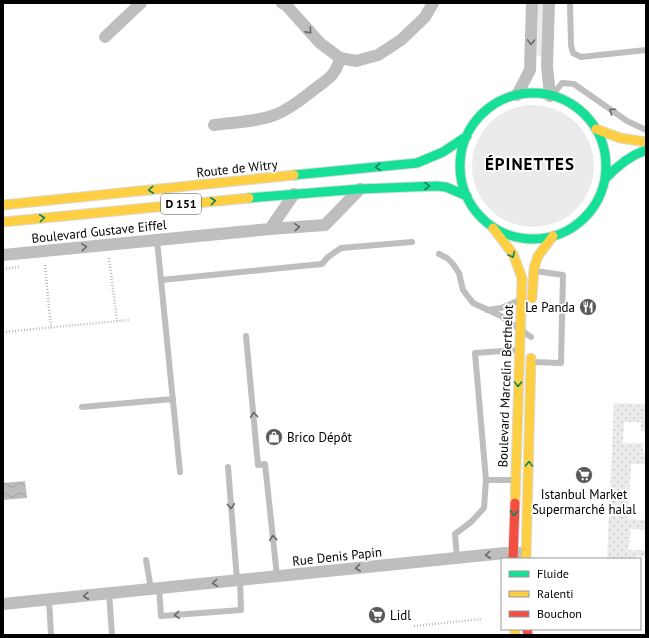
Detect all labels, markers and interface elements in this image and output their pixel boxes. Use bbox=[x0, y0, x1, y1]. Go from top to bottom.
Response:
one-way arrow bbox=[304, 26, 312, 34]
one-way arrow bbox=[527, 39, 535, 45]
one-way arrow bbox=[609, 108, 616, 116]
district label: ÉPINETTES bbox=[485, 153, 575, 175]
street label: Route de Witry bbox=[196, 156, 278, 181]
one-way arrow bbox=[375, 163, 381, 172]
one-way arrow bbox=[424, 182, 430, 190]
one-way arrow bbox=[148, 185, 154, 194]
road number: D 151 bbox=[161, 194, 201, 214]
one-way arrow bbox=[210, 197, 216, 206]
one-way arrow bbox=[39, 213, 45, 222]
street label: Boulevard Gustave Eiffel bbox=[31, 216, 168, 247]
one-way arrow bbox=[294, 223, 300, 232]
one-way arrow bbox=[81, 243, 87, 252]
one-way arrow bbox=[508, 251, 515, 259]
restaurant icon: Le Panda bbox=[578, 297, 598, 317]
place label: Le Panda bbox=[525, 299, 575, 316]
street label: Boulevard Marcelin Berthelot bbox=[494, 304, 517, 468]
one-way arrow bbox=[514, 381, 523, 387]
one-way arrow bbox=[249, 412, 258, 418]
shop icon: Brico Dépôt bbox=[264, 427, 284, 447]
place label: Brico Dépôt bbox=[287, 429, 353, 446]
one-way arrow bbox=[525, 461, 533, 467]
supermarket icon: Istanbul Market Supermarché halal bbox=[574, 465, 594, 485]
place label: Istanbul Market Supermarché halal bbox=[532, 486, 636, 518]
one-way arrow bbox=[227, 503, 236, 509]
one-way arrow bbox=[510, 510, 519, 516]
one-way arrow bbox=[268, 534, 277, 541]
street label: Rue Denis Papin bbox=[291, 543, 383, 570]
one-way arrow bbox=[485, 550, 491, 559]
legend bbox=[501, 558, 641, 630]
one-way arrow bbox=[355, 563, 361, 572]
text: Fluide bbox=[537, 566, 569, 581]
one-way arrow bbox=[212, 578, 218, 587]
text: Ralenti bbox=[537, 586, 573, 601]
one-way arrow bbox=[83, 591, 89, 600]
supermarket icon: Lidl bbox=[367, 605, 387, 625]
text: Bouchon bbox=[537, 606, 582, 621]
place label: Lidl bbox=[390, 607, 411, 624]
one-way arrow bbox=[174, 611, 180, 620]

